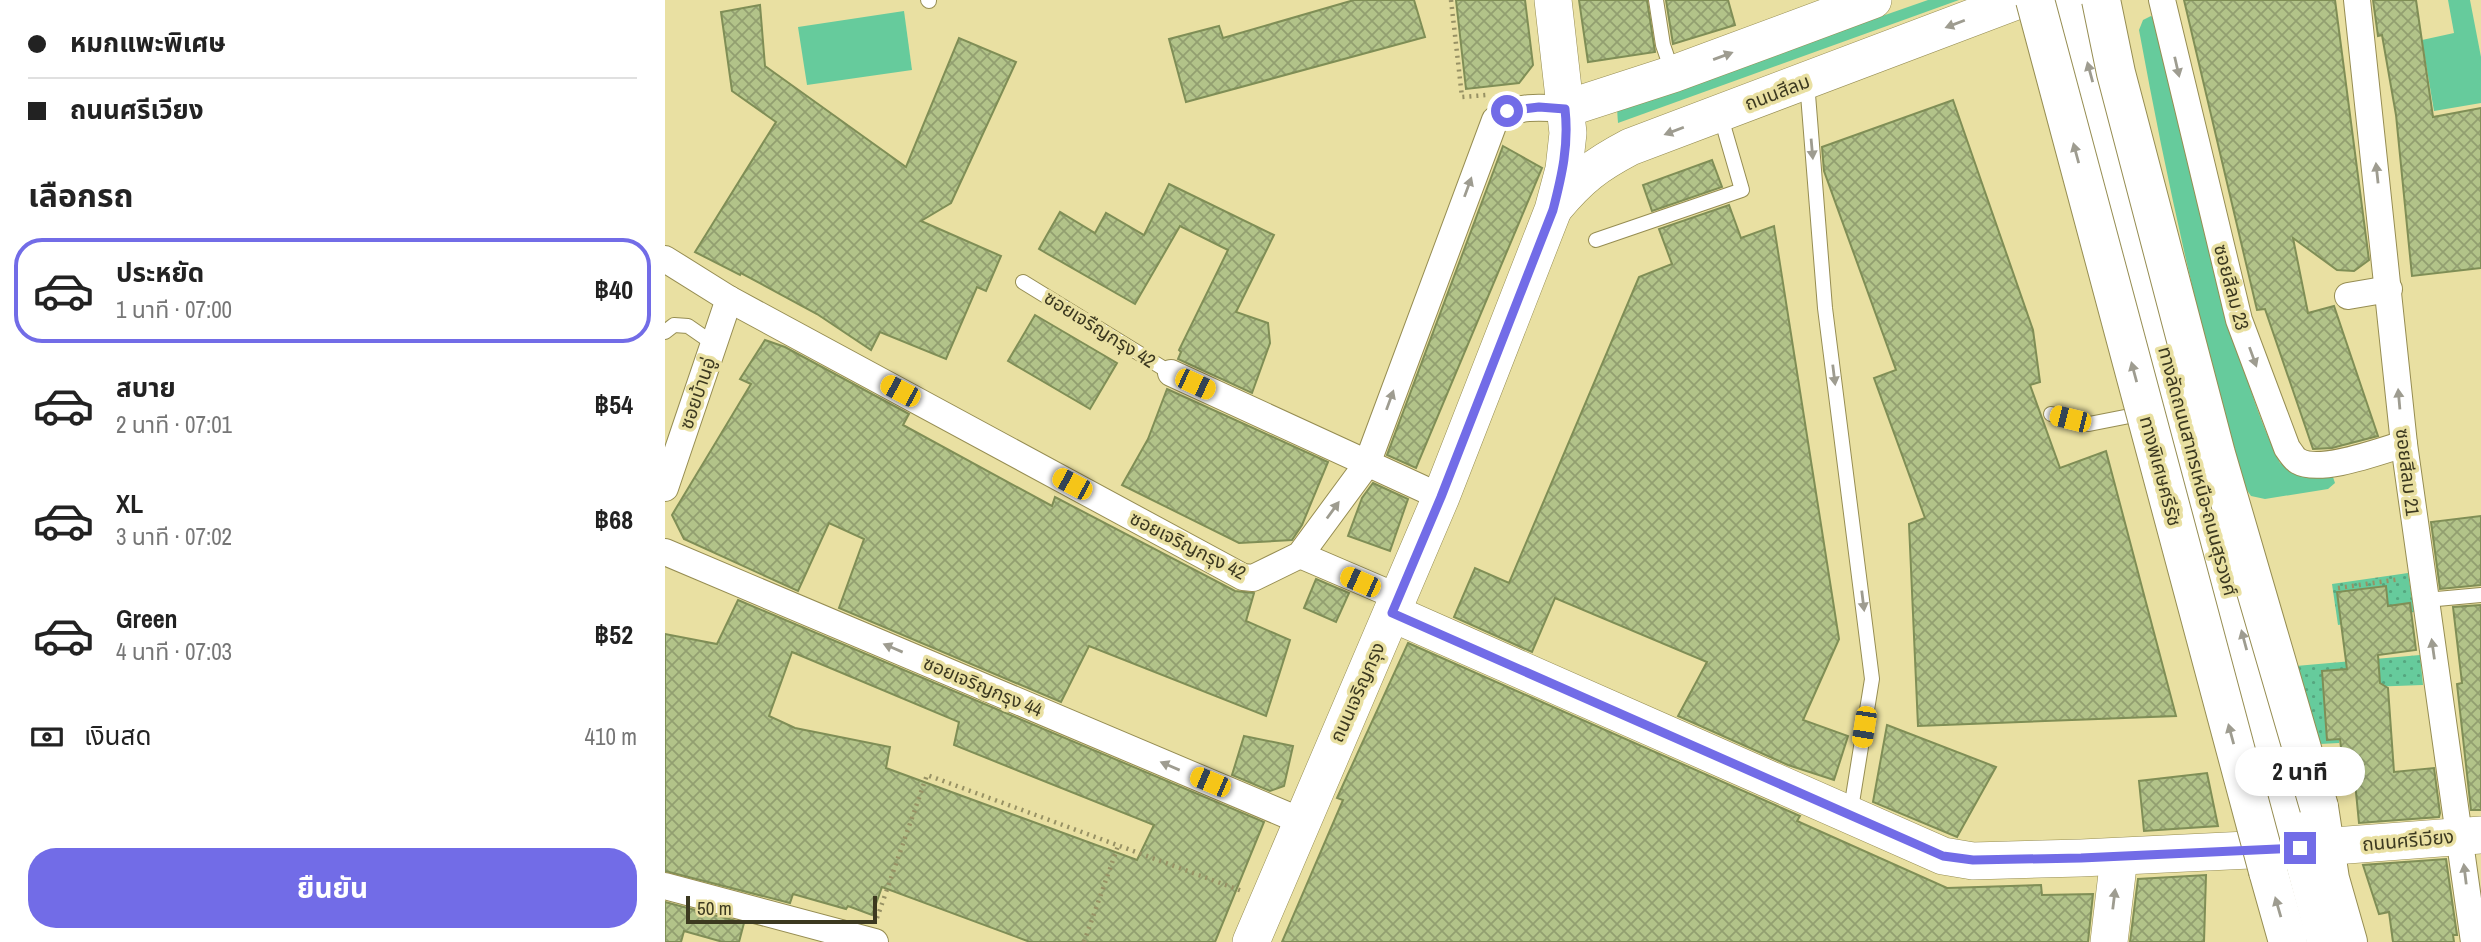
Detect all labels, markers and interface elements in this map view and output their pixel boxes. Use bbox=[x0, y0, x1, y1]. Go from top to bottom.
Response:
one-way arrow bbox=[1945, 19, 1966, 30]
text: หมกแพะพิเศษ bbox=[70, 25, 226, 60]
one-way arrow bbox=[1712, 50, 1733, 61]
one-way arrow bbox=[2171, 56, 2182, 78]
one-way arrow bbox=[2084, 61, 2095, 83]
street label: ถนนสีลม bbox=[1741, 68, 1813, 116]
text: ถนนศรีเวียง bbox=[70, 92, 204, 127]
route start bbox=[1491, 95, 1523, 127]
one-way arrow bbox=[1663, 126, 1684, 137]
one-way arrow bbox=[1807, 138, 1818, 160]
one-way arrow bbox=[2070, 142, 2080, 163]
one-way arrow bbox=[2371, 162, 2382, 184]
text: เลือกรถ bbox=[28, 174, 133, 217]
one-way arrow bbox=[1463, 176, 1474, 197]
street label: ซอยสีลม 23 bbox=[2208, 241, 2256, 333]
text: ประหยัด bbox=[116, 255, 204, 290]
icon: car bbox=[32, 259, 95, 322]
text: ฿40 bbox=[594, 272, 633, 307]
street label: ซอยเจรืญกรุง 42 bbox=[1039, 284, 1161, 374]
text: 1 นาที · 07:00 bbox=[116, 294, 232, 325]
street label: ทางลัดถนนสาทรเหนือ-ถนนสุรวงศ์ bbox=[2152, 343, 2244, 599]
one-way arrow bbox=[2248, 347, 2259, 368]
street label: ซอยบ้านอู่ bbox=[673, 354, 721, 432]
one-way arrow bbox=[2129, 361, 2139, 382]
one-way arrow bbox=[1828, 364, 1839, 386]
car bbox=[1172, 366, 1219, 402]
text: สบาย bbox=[116, 370, 176, 405]
car bbox=[877, 372, 924, 410]
icon: car bbox=[32, 374, 95, 437]
text: ฿54 bbox=[594, 387, 633, 422]
one-way arrow bbox=[2394, 388, 2405, 410]
one-way arrow bbox=[1385, 390, 1396, 411]
car bbox=[2048, 404, 2093, 434]
text: 2 นาที · 07:01 bbox=[116, 409, 232, 440]
street label: ทางพิเศษศรีรัช bbox=[2134, 413, 2188, 529]
street label: ซอยสีลม 21 bbox=[2390, 427, 2426, 517]
car bbox=[1049, 465, 1096, 503]
text: XL bbox=[116, 486, 143, 521]
icon: car bbox=[32, 489, 95, 552]
one-way arrow bbox=[1326, 501, 1340, 519]
text: ฿68 bbox=[594, 502, 633, 537]
street label: ซอยเจริญกรุง 42 bbox=[1126, 505, 1250, 585]
text: 3 นาที · 07:02 bbox=[116, 521, 232, 552]
car bbox=[1337, 564, 1384, 600]
one-way arrow bbox=[1857, 590, 1868, 612]
text: Green bbox=[116, 601, 178, 636]
icon: car bbox=[32, 604, 95, 667]
text: ฿52 bbox=[594, 617, 633, 652]
one-way arrow bbox=[2238, 629, 2249, 651]
text: 4 นาที · 07:03 bbox=[116, 636, 232, 667]
street label: ถนนเจริญกรุง bbox=[1323, 638, 1391, 746]
one-way arrow bbox=[2427, 638, 2438, 660]
one-way arrow bbox=[883, 642, 903, 654]
street label: ซอยเจริญกรุง 44 bbox=[919, 649, 1047, 723]
car bbox=[1851, 705, 1878, 749]
icon: cash bbox=[28, 718, 66, 756]
text: เงินสด bbox=[84, 718, 151, 753]
text: 410 m bbox=[585, 721, 637, 752]
one-way arrow bbox=[2226, 723, 2236, 744]
callout: 2 นาที bbox=[2235, 746, 2365, 796]
text: 2 นาที bbox=[2272, 756, 2328, 787]
one-way arrow bbox=[1160, 760, 1181, 771]
car bbox=[1187, 764, 1234, 800]
street label: ถนนศรีเวียง bbox=[2361, 823, 2455, 857]
route end bbox=[2284, 832, 2316, 864]
button: ยืนยัน bbox=[28, 848, 637, 928]
one-way arrow bbox=[2459, 863, 2470, 885]
one-way arrow bbox=[2109, 888, 2120, 910]
scale bar bbox=[686, 893, 877, 925]
text: 50 m bbox=[697, 895, 732, 921]
one-way arrow bbox=[2273, 896, 2283, 917]

